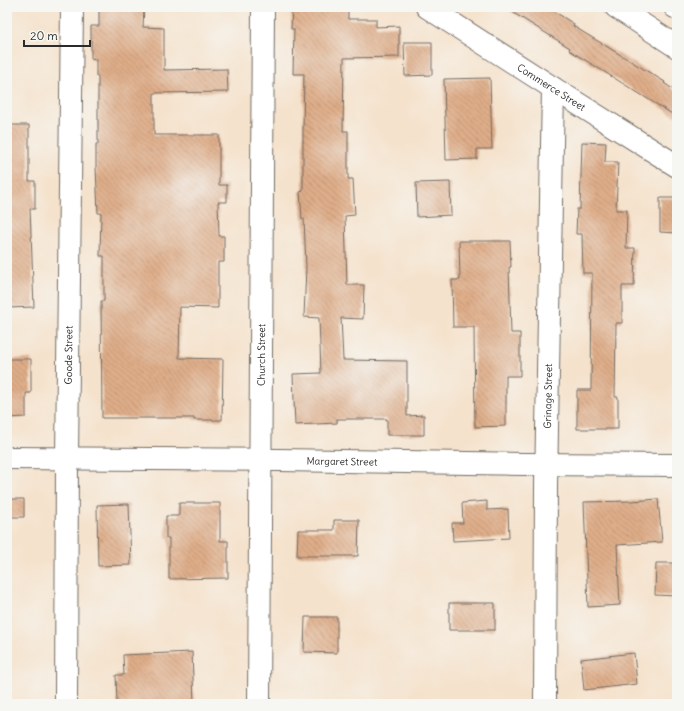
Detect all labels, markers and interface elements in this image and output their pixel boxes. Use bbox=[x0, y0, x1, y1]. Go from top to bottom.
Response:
scale bar bbox=[24, 22, 90, 48]
text: 20 m bbox=[30, 28, 58, 43]
street label: Commerce Street bbox=[515, 61, 588, 114]
street label: Church Street bbox=[255, 323, 268, 386]
street label: Goode Street bbox=[62, 325, 75, 384]
street label: Grinage Street bbox=[541, 363, 555, 429]
street label: Margaret Street bbox=[307, 454, 378, 469]

